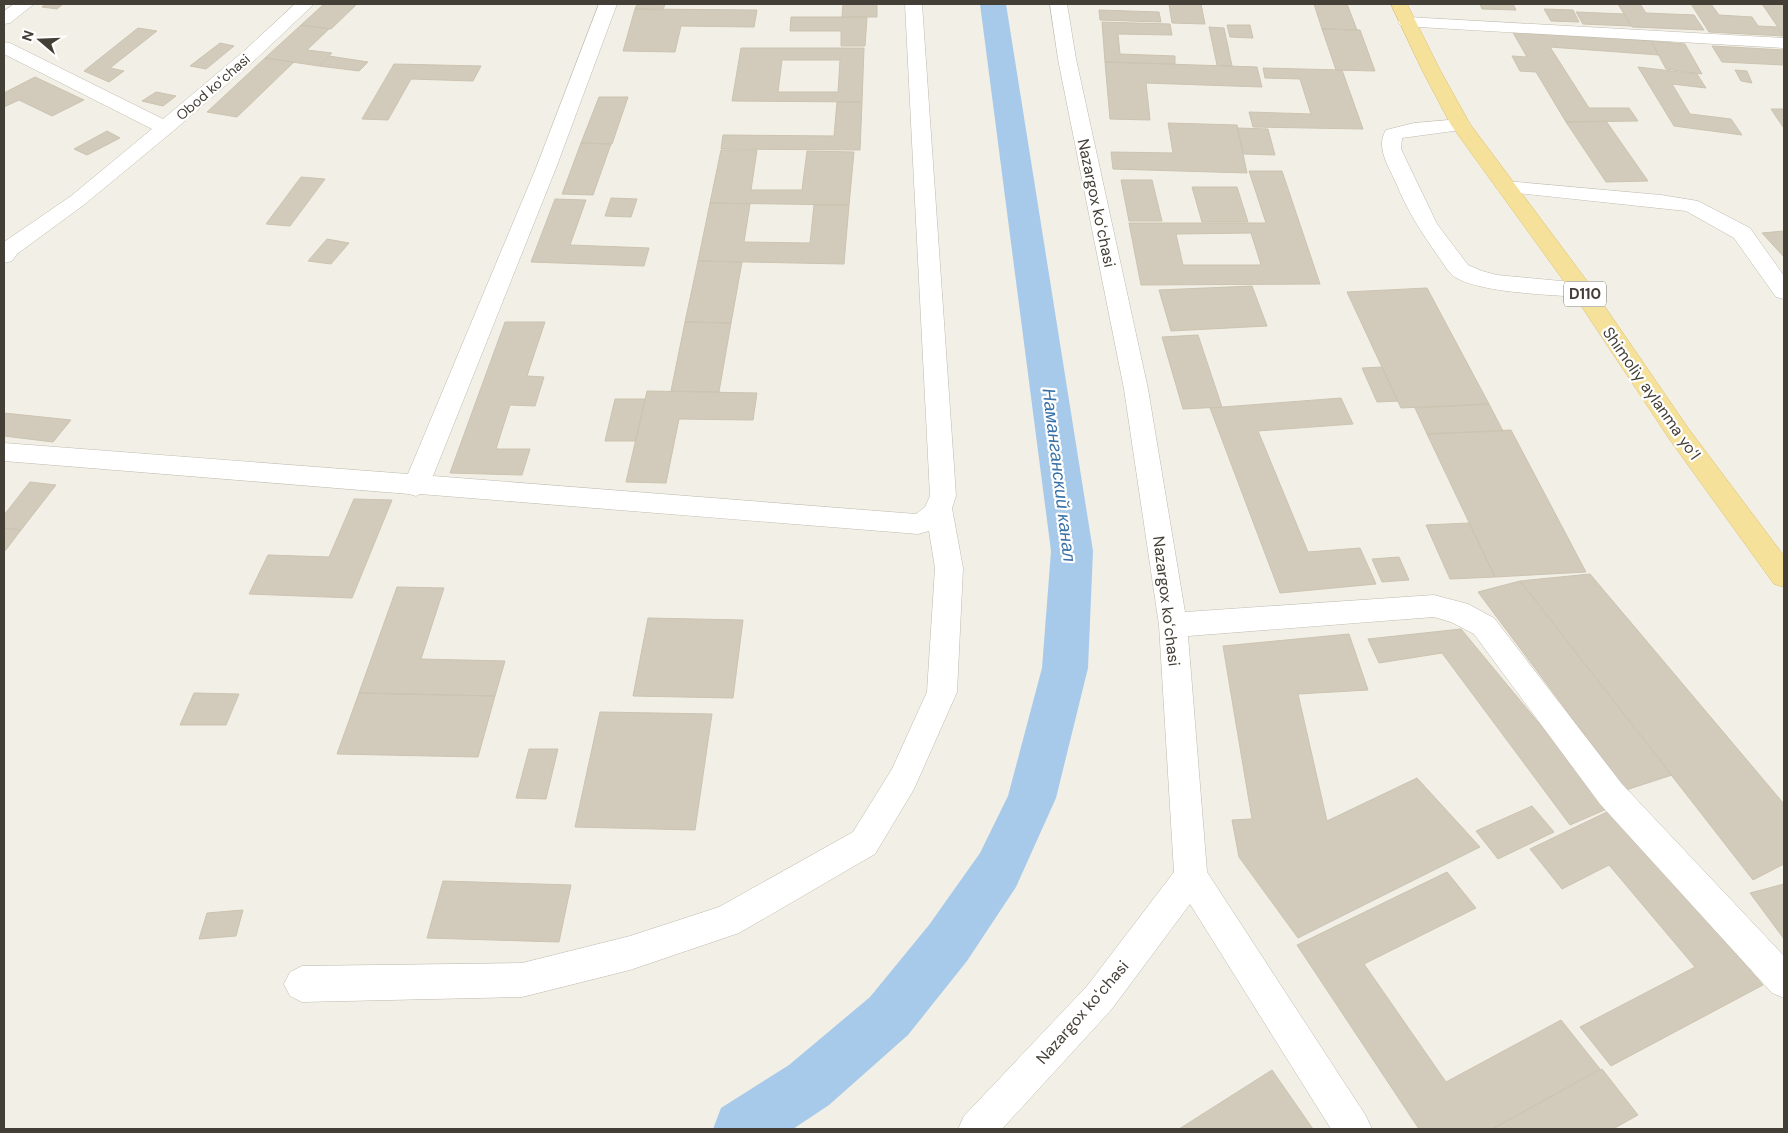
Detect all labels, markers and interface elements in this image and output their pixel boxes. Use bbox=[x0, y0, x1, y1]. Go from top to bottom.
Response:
north arrow bbox=[15, 15, 65, 65]
text: N bbox=[18, 28, 38, 44]
street label: Obod koʻchasi bbox=[172, 50, 254, 124]
street label: Nazargox koʻchasi bbox=[1073, 137, 1120, 269]
road number: D110 bbox=[1564, 282, 1606, 306]
street label: Shimoliy aylanma yoʻl bbox=[1598, 323, 1705, 464]
water label: Наманганский канал bbox=[1036, 387, 1082, 563]
street label: Nazargox koʻchasi bbox=[1148, 535, 1185, 667]
street label: Nazargox koʻchasi bbox=[1032, 956, 1133, 1069]

